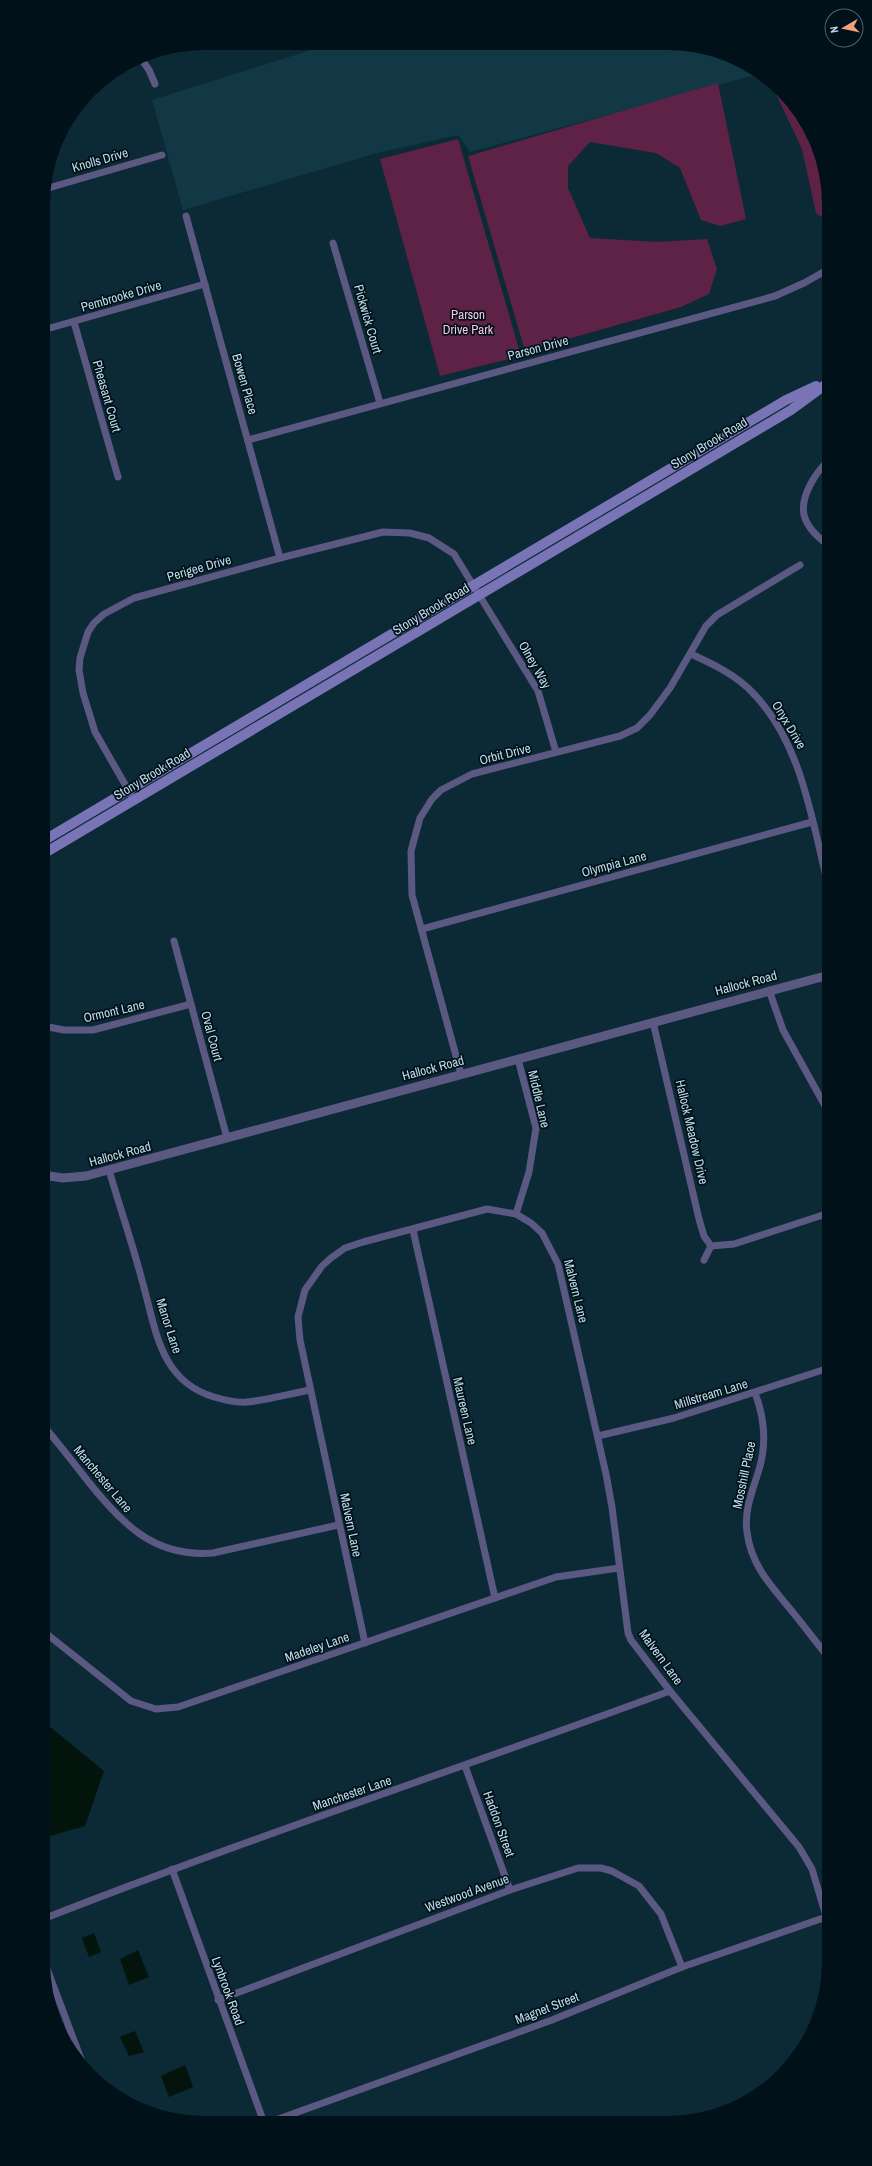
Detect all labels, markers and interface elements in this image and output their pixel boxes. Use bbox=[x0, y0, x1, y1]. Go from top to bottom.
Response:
north arrow bbox=[824, 8, 864, 48]
text: N bbox=[827, 25, 842, 34]
street label: Knolls Drive bbox=[70, 144, 130, 176]
street label: Pembrooke Drive bbox=[79, 276, 163, 316]
street label: Pickwick Court bbox=[350, 282, 386, 356]
park label: Parson Drive Park bbox=[443, 306, 494, 338]
street label: Parson Drive bbox=[506, 332, 570, 364]
street label: Bowen Place bbox=[228, 352, 262, 416]
street label: Pheasant Court bbox=[89, 358, 125, 434]
street label: Stony Brook Road bbox=[668, 413, 751, 473]
street label: Perigee Drive bbox=[165, 551, 233, 585]
street label: Stony Brook Road bbox=[390, 579, 473, 639]
street label: Olney Way bbox=[515, 638, 556, 692]
street label: Onyx Drive bbox=[768, 698, 810, 752]
street label: Orbit Drive bbox=[478, 739, 532, 769]
street label: Stony Brook Road bbox=[111, 744, 194, 804]
street label: Olympia Lane bbox=[580, 847, 648, 881]
street label: Hallock Road bbox=[713, 967, 779, 999]
street label: Ormont Lane bbox=[82, 996, 146, 1026]
street label: Oval Court bbox=[197, 1009, 227, 1063]
street label: Hallock Road bbox=[400, 1052, 466, 1084]
street label: Middle Lane bbox=[524, 1069, 554, 1130]
street label: Hallock Meadow Drive bbox=[672, 1078, 712, 1186]
street label: Hallock Road bbox=[87, 1138, 153, 1170]
street label: Malvern Lane bbox=[560, 1258, 592, 1324]
street label: Manor Lane bbox=[152, 1296, 186, 1356]
street label: Millstream Lane bbox=[672, 1375, 750, 1413]
street label: Maureen Lane bbox=[449, 1376, 481, 1446]
street label: Mosshill Place bbox=[729, 1440, 759, 1510]
street label: Manchester Lane bbox=[70, 1442, 136, 1516]
street label: Malvern Lane bbox=[336, 1492, 366, 1558]
street label: Malvern Lane bbox=[635, 1626, 687, 1688]
street label: Madeley Lane bbox=[283, 1628, 351, 1666]
street label: Manchester Lane bbox=[310, 1772, 394, 1814]
street label: Haddon Street bbox=[479, 1789, 519, 1859]
street label: Westwood Avenue bbox=[423, 1870, 511, 1916]
street label: Lynbrook Road bbox=[208, 1954, 248, 2028]
street label: Magnet Street bbox=[513, 1988, 581, 2028]

